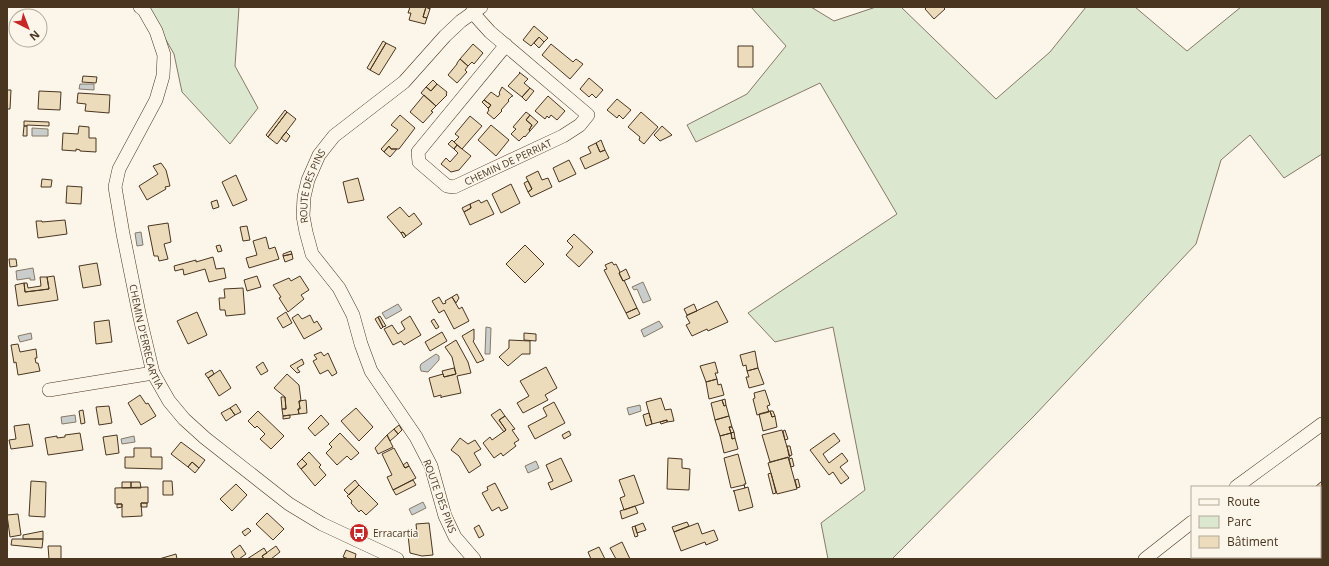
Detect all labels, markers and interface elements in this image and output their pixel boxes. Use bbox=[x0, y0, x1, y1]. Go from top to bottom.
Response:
north arrow bbox=[8, 8, 48, 48]
text: N bbox=[27, 27, 43, 44]
street label: CHEMIN DE PERRIAT bbox=[462, 135, 554, 188]
street label: ROUTE DES PINS bbox=[296, 146, 329, 225]
street label: CHEMIN D'ERRECARTIA bbox=[126, 283, 168, 392]
street label: ROUTE DES PINS bbox=[420, 457, 460, 535]
legend bbox=[1191, 486, 1321, 558]
text: Route bbox=[1227, 493, 1260, 510]
text: Parc bbox=[1227, 513, 1252, 530]
bus stop icon: Erracartia bbox=[348, 522, 370, 544]
place label: Erracartia bbox=[373, 526, 418, 540]
text: Bâtiment bbox=[1227, 533, 1278, 550]

